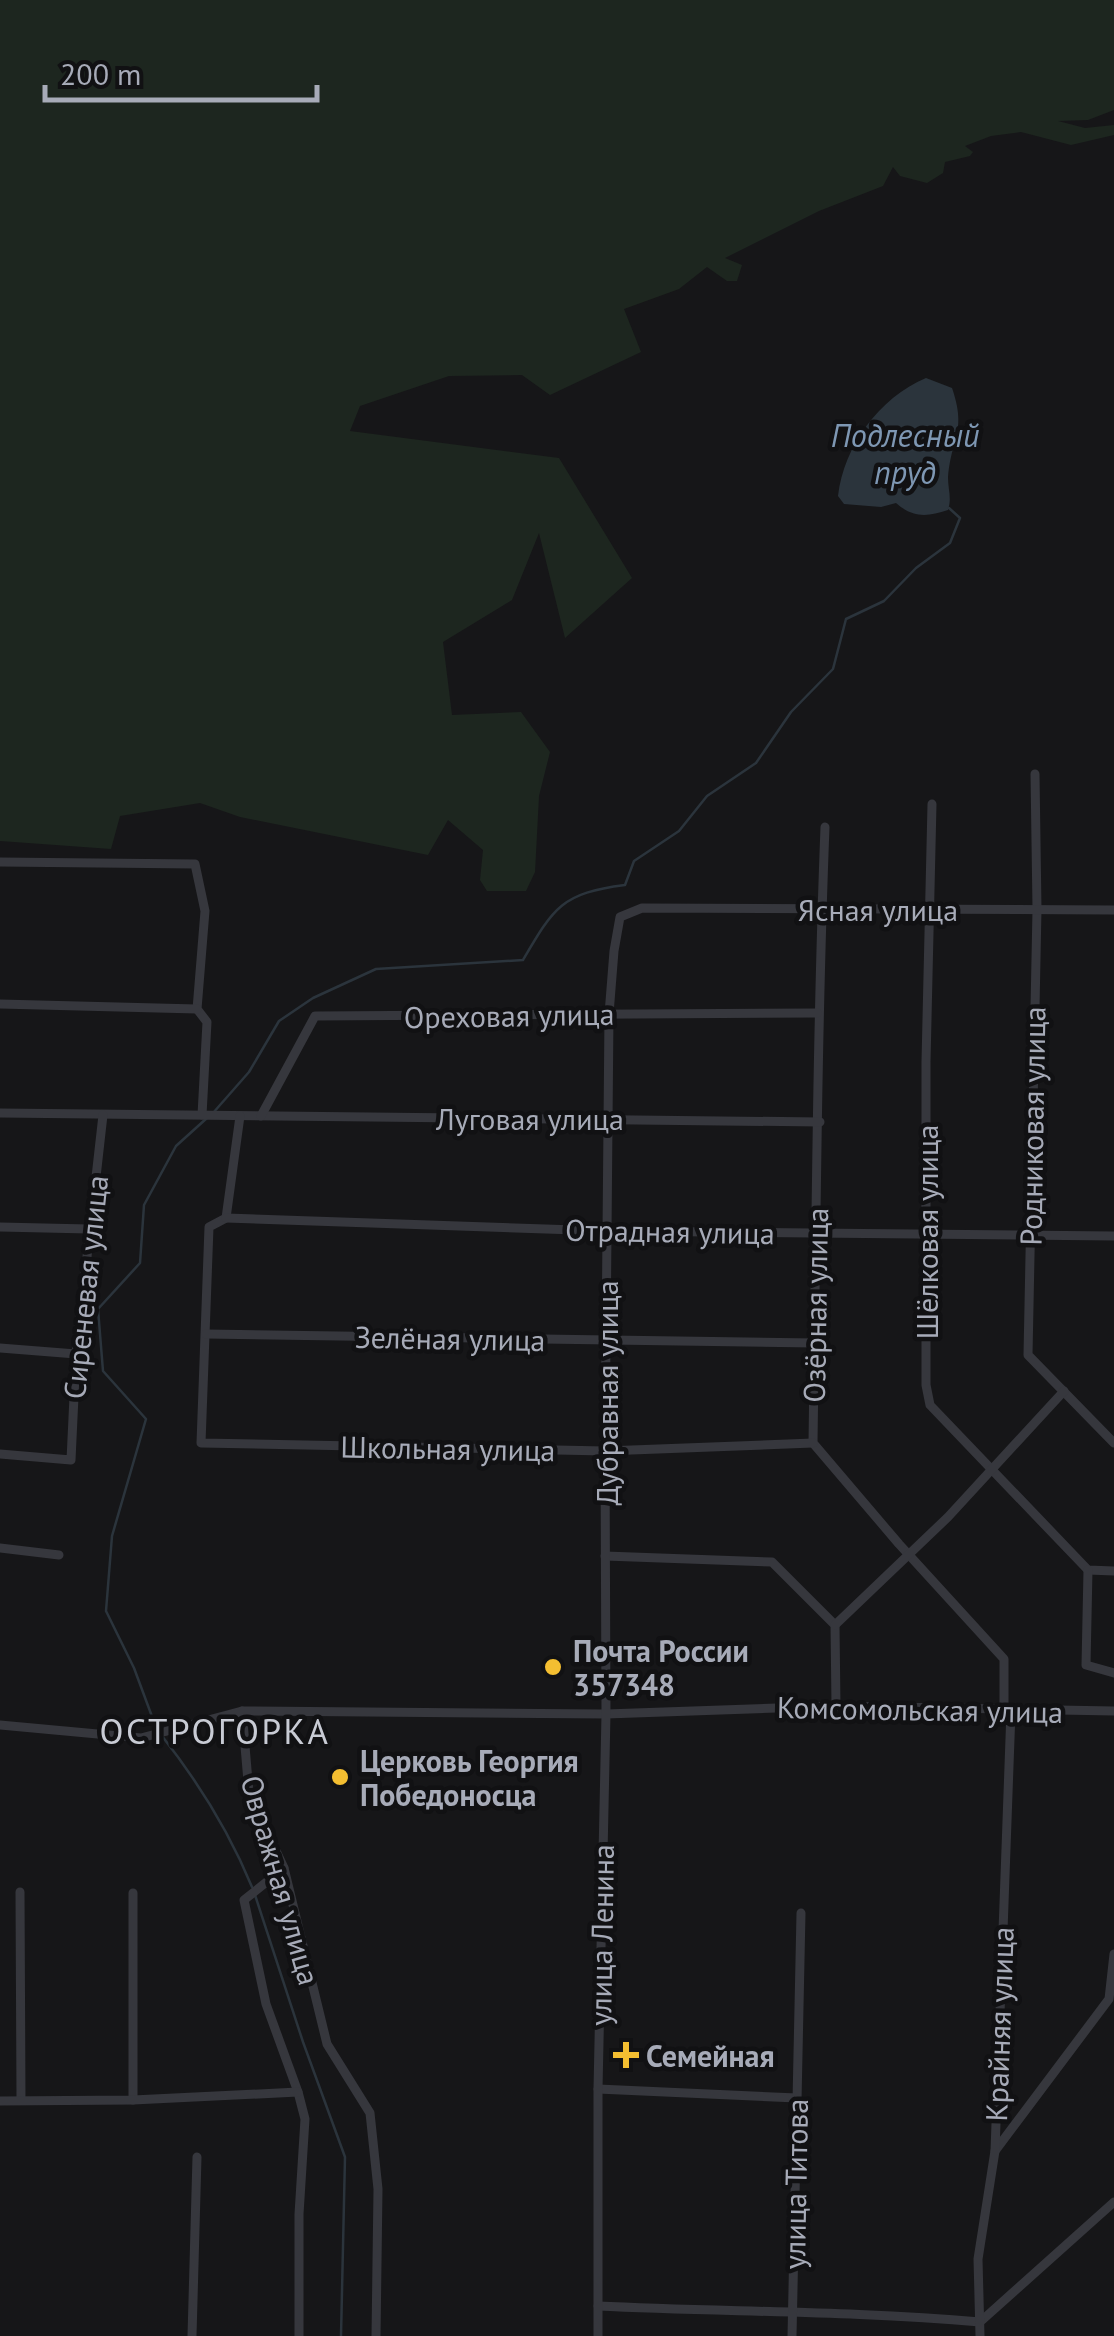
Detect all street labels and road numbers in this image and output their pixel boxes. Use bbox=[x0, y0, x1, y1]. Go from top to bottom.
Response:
street label: Ясная улица bbox=[798, 890, 958, 929]
street label: Ореховая улица bbox=[403, 994, 615, 1036]
street label: Родниковая улица bbox=[1010, 1006, 1054, 1246]
street label: Луговая улица bbox=[435, 1099, 624, 1138]
street label: Шёлковая улица bbox=[907, 1125, 946, 1339]
street label: Сиреневая улица bbox=[54, 1173, 116, 1401]
street label: Озёрная улица bbox=[794, 1207, 836, 1403]
street label: Отрадная улица bbox=[565, 1210, 775, 1252]
street label: Дубравная улица bbox=[587, 1280, 626, 1506]
street label: Зелёная улица bbox=[354, 1317, 546, 1359]
street label: Школьная улица bbox=[340, 1427, 556, 1469]
street label: Комсомольская улица bbox=[777, 1687, 1063, 1731]
street label: Овражная улица bbox=[232, 1771, 330, 1989]
street label: улица Ленина bbox=[580, 1844, 622, 2026]
street label: Крайняя улица bbox=[976, 1926, 1022, 2122]
street label: улица Титова bbox=[774, 2098, 816, 2270]

